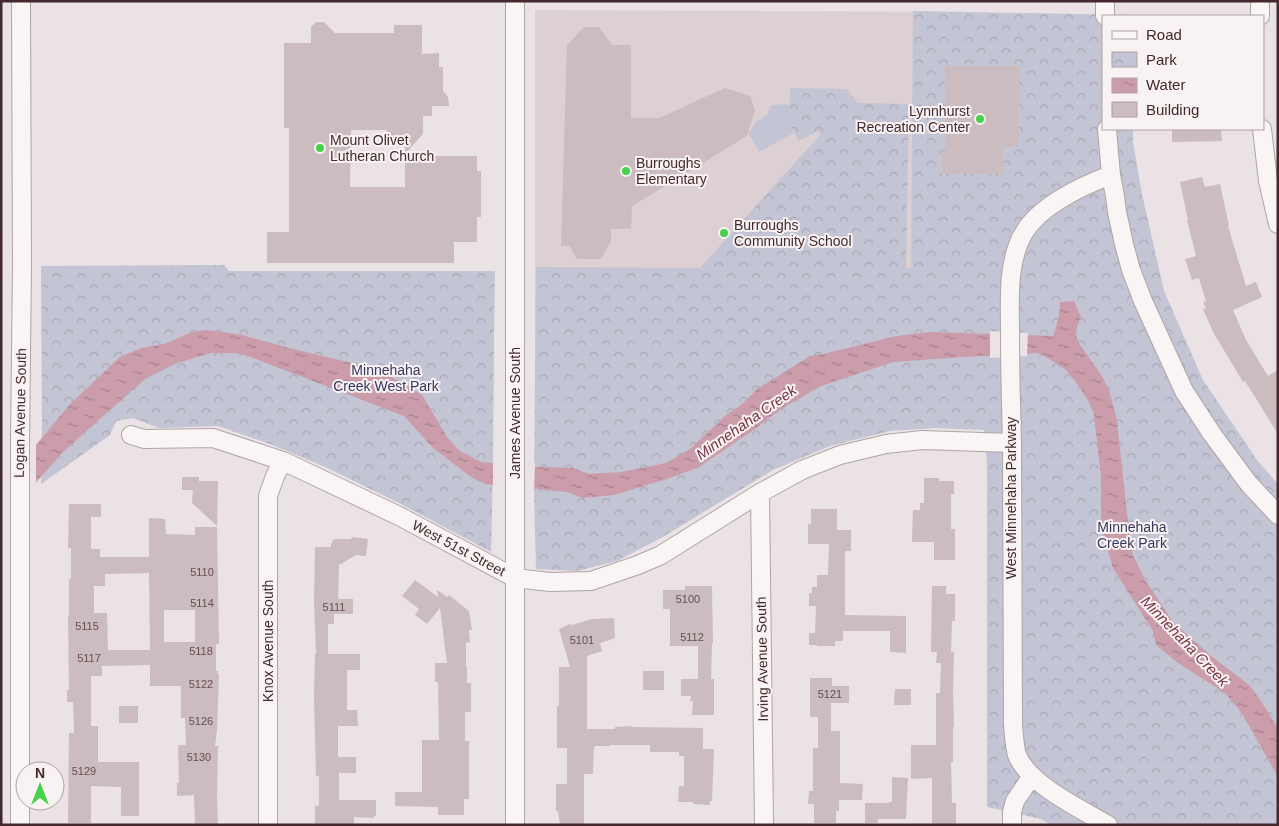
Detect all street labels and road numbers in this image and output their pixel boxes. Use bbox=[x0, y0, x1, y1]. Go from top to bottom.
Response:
street label: James Avenue South bbox=[507, 347, 523, 479]
street label: Logan Avenue South bbox=[11, 348, 29, 478]
street label: West Minnehaha Parkway bbox=[1003, 417, 1019, 579]
street label: West 51st Street bbox=[410, 517, 508, 579]
street label: Knox Avenue South bbox=[260, 580, 276, 702]
street label: Irving Avenue South bbox=[753, 596, 771, 722]

